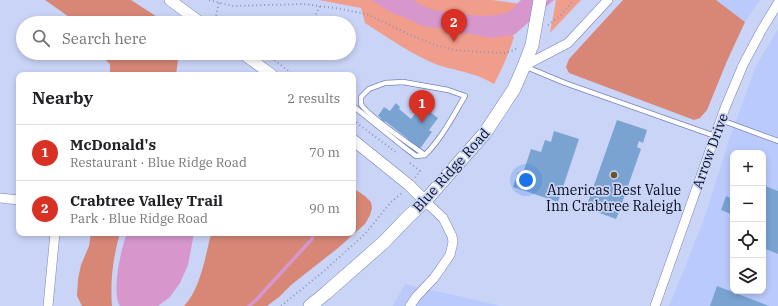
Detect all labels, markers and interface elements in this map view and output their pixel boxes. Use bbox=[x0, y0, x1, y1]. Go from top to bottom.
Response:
pin: 2 bbox=[441, 9, 467, 42]
search box bbox=[16, 16, 356, 60]
icon: search bbox=[30, 27, 52, 49]
text: Search here bbox=[62, 29, 147, 48]
text: Nearby bbox=[32, 87, 93, 109]
text: 2 results bbox=[287, 90, 340, 107]
pin: 1 bbox=[409, 90, 435, 123]
street label: Arrow Drive bbox=[688, 111, 732, 191]
street label: Blue Ridge Road bbox=[409, 124, 494, 216]
text: McDonald's bbox=[70, 135, 156, 154]
text: 1 bbox=[41, 144, 49, 161]
text: 70 m bbox=[309, 144, 340, 161]
map controls bbox=[730, 150, 766, 294]
button: + bbox=[730, 150, 766, 186]
text: Restaurant · Blue Ridge Road bbox=[70, 154, 247, 171]
your location bbox=[516, 170, 536, 190]
marker: Americas Best Value Inn Crabtree Raleigh bbox=[609, 170, 619, 180]
place label: Americas Best Value Inn Crabtree Raleigh bbox=[546, 181, 682, 215]
button: − bbox=[730, 186, 766, 222]
text: Crabtree Valley Trail bbox=[70, 191, 223, 210]
text: 2 bbox=[41, 200, 49, 217]
text: 90 m bbox=[309, 200, 340, 217]
text: Park · Blue Ridge Road bbox=[70, 210, 208, 227]
button: locate bbox=[730, 222, 766, 258]
button: layers bbox=[730, 258, 766, 294]

